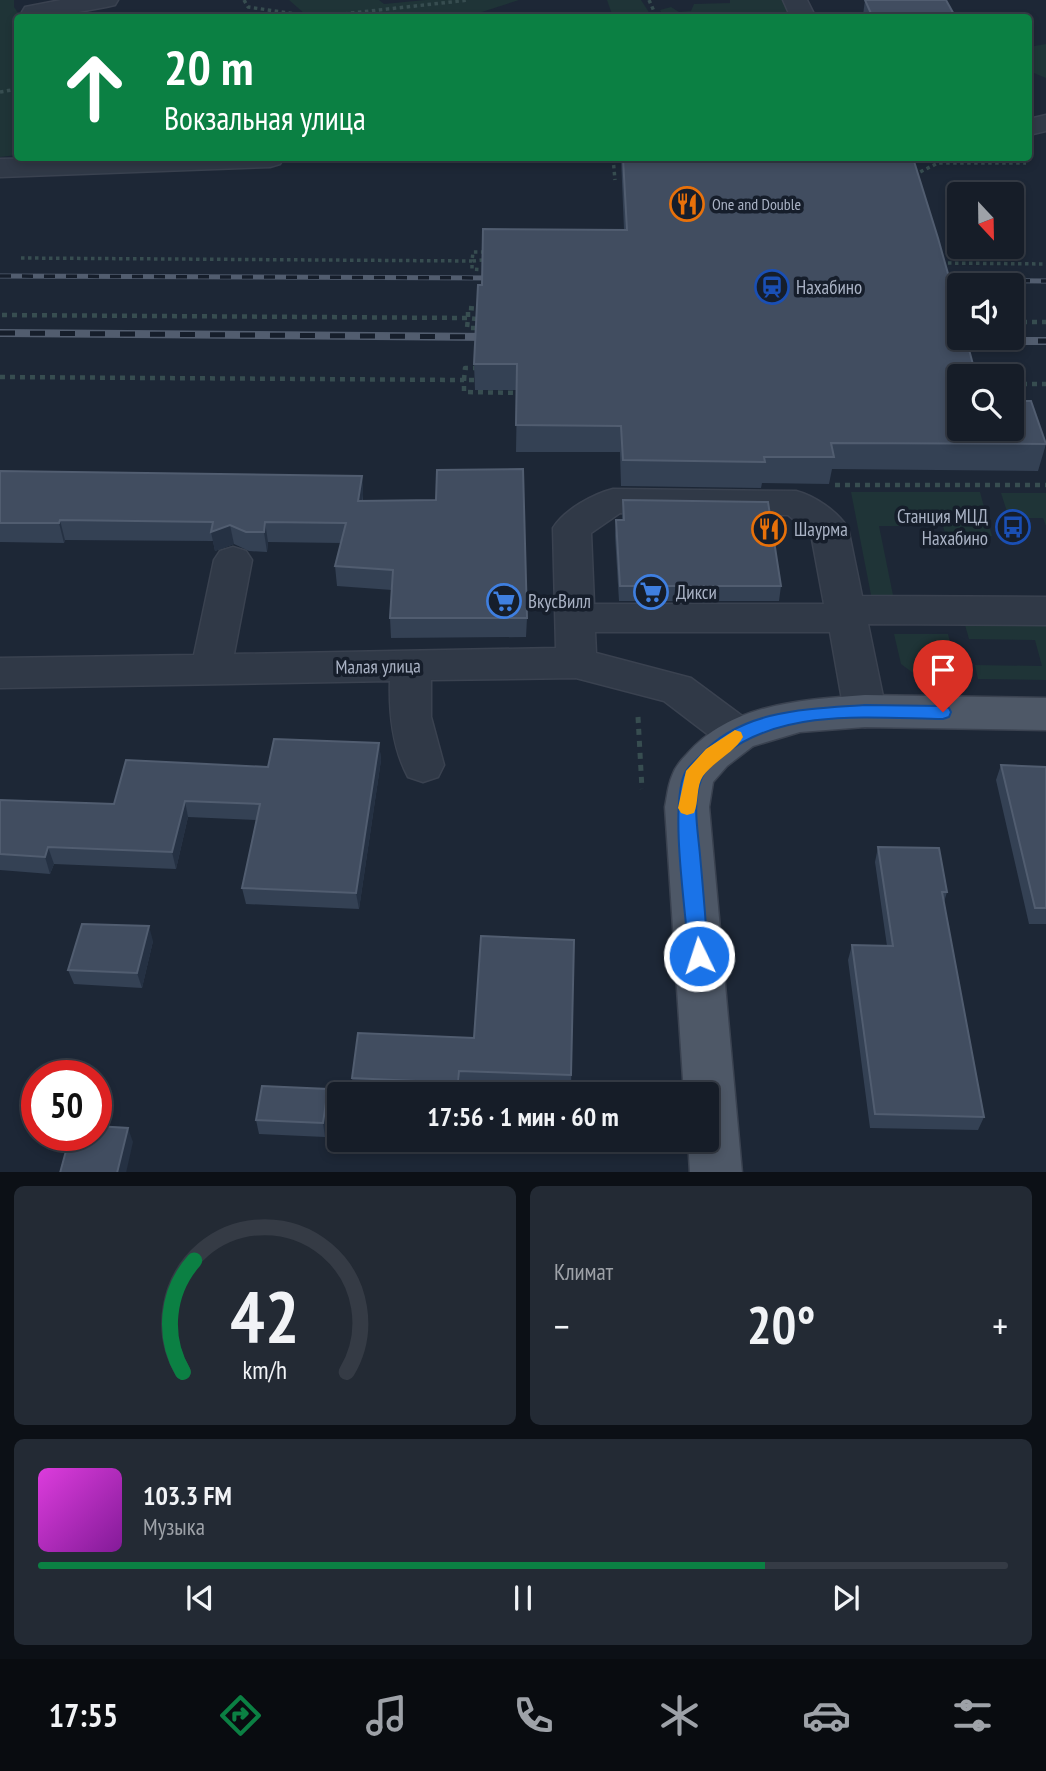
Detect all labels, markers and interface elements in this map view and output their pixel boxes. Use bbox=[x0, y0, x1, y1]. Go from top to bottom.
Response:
text: 20 m bbox=[164, 35, 253, 99]
icon: ahead bbox=[49, 42, 140, 133]
text: Вокзальная улица bbox=[164, 97, 366, 139]
north arrow bbox=[947, 182, 1024, 259]
map controls bbox=[947, 182, 1024, 441]
restaurant icon: One and Double bbox=[668, 185, 706, 223]
place label: One and Double bbox=[712, 194, 801, 214]
station icon: Нахабино bbox=[753, 268, 791, 306]
button: sound bbox=[947, 273, 1024, 350]
place label: Нахабино bbox=[796, 275, 862, 299]
button: search bbox=[947, 364, 1024, 441]
place label: Станция МЦД Нахабино bbox=[897, 504, 988, 550]
bus stop icon: Станция МЦД Нахабино bbox=[994, 508, 1032, 546]
restaurant icon: Шаурма bbox=[750, 510, 788, 548]
place label: Шаурма bbox=[794, 517, 848, 541]
supermarket icon: Дикси bbox=[632, 573, 670, 611]
place label: Дикси bbox=[676, 580, 717, 604]
supermarket icon: ВкусВилл bbox=[485, 582, 523, 620]
place label: ВкусВилл bbox=[528, 589, 591, 613]
pin bbox=[913, 640, 973, 712]
icon: arrive bbox=[924, 651, 962, 689]
street label: Малая улица bbox=[335, 653, 421, 679]
position arrow bbox=[662, 919, 736, 993]
speed limit sign: 50 bbox=[21, 1060, 112, 1151]
text: 17:56 · 1 мин · 60 m bbox=[427, 1100, 619, 1133]
text: Климат bbox=[554, 1257, 613, 1286]
text: 42 bbox=[230, 1268, 300, 1362]
text: 20° bbox=[747, 1291, 815, 1358]
text: − bbox=[554, 1301, 570, 1350]
text: + bbox=[992, 1301, 1008, 1350]
text: km/h bbox=[243, 1353, 287, 1385]
text: 103.3 FM bbox=[143, 1479, 232, 1512]
text: Музыка bbox=[143, 1512, 205, 1541]
icon: previous bbox=[181, 1579, 219, 1617]
icon: pause bbox=[504, 1579, 542, 1617]
icon: next bbox=[827, 1579, 865, 1617]
icon: directions bbox=[216, 1691, 265, 1740]
icon: music bbox=[362, 1691, 411, 1740]
icon: phone bbox=[509, 1691, 558, 1740]
icon: climate bbox=[655, 1691, 704, 1740]
icon: car bbox=[802, 1691, 851, 1740]
icon: filters bbox=[948, 1691, 997, 1740]
text: 17:55 bbox=[49, 1694, 118, 1736]

